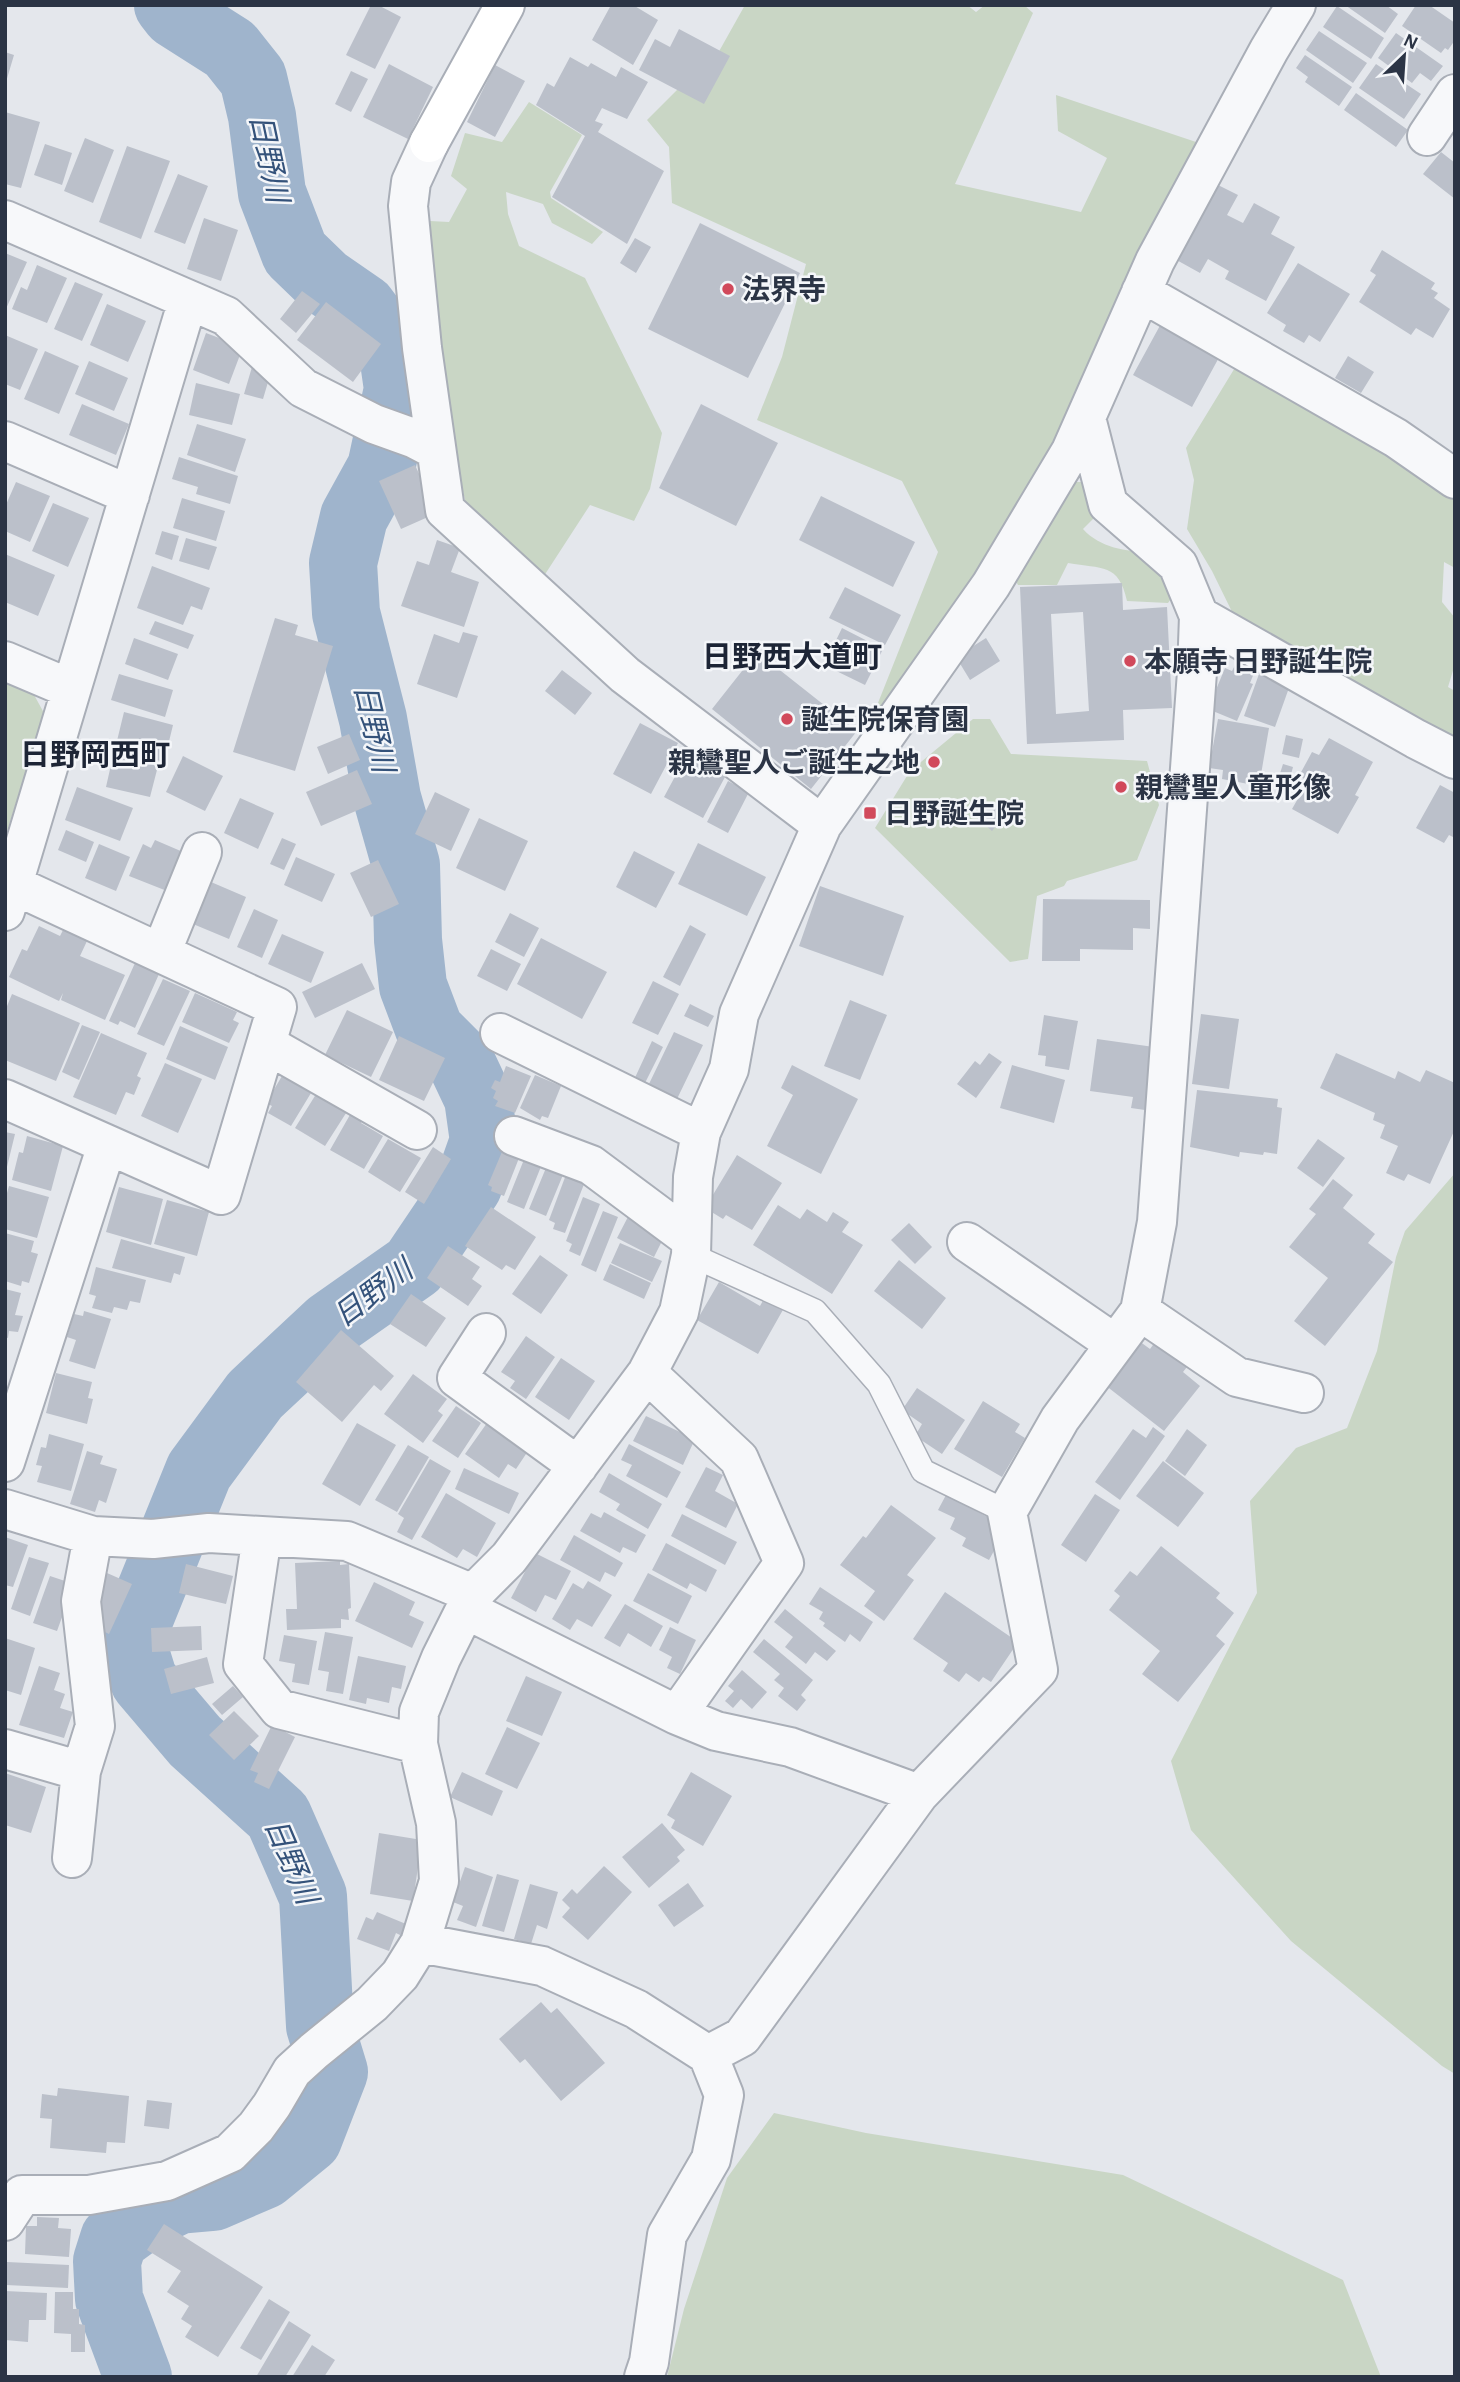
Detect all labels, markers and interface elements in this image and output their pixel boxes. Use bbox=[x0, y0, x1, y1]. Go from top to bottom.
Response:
north arrow bbox=[1369, 21, 1439, 91]
text: N bbox=[1401, 31, 1421, 53]
water label: 日野川 bbox=[244, 111, 293, 208]
place label: 法界寺 bbox=[742, 274, 826, 305]
marker: 法界寺 bbox=[720, 281, 736, 297]
district label: 日野西大道町 bbox=[702, 641, 882, 673]
place label: 本願寺 日野誕生院 bbox=[1144, 646, 1372, 677]
marker: 本願寺 日野誕生院 bbox=[1122, 653, 1138, 669]
water label: 日野川 bbox=[348, 681, 398, 778]
place label: 誕生院保育園 bbox=[801, 704, 969, 735]
marker: 誕生院保育園 bbox=[779, 711, 795, 727]
district label: 日野岡西町 bbox=[20, 740, 170, 771]
place label: 親鸞聖人ご誕生之地 bbox=[668, 747, 920, 778]
marker: 親鸞聖人ご誕生之地 bbox=[926, 754, 942, 770]
place label: 親鸞聖人童形像 bbox=[1135, 773, 1331, 803]
marker: 親鸞聖人童形像 bbox=[1113, 779, 1129, 795]
place label: 日野誕生院 bbox=[884, 798, 1024, 829]
marker: 日野誕生院 bbox=[862, 805, 878, 821]
water label: 日野川 bbox=[329, 1253, 421, 1333]
water label: 日野川 bbox=[259, 1814, 323, 1911]

